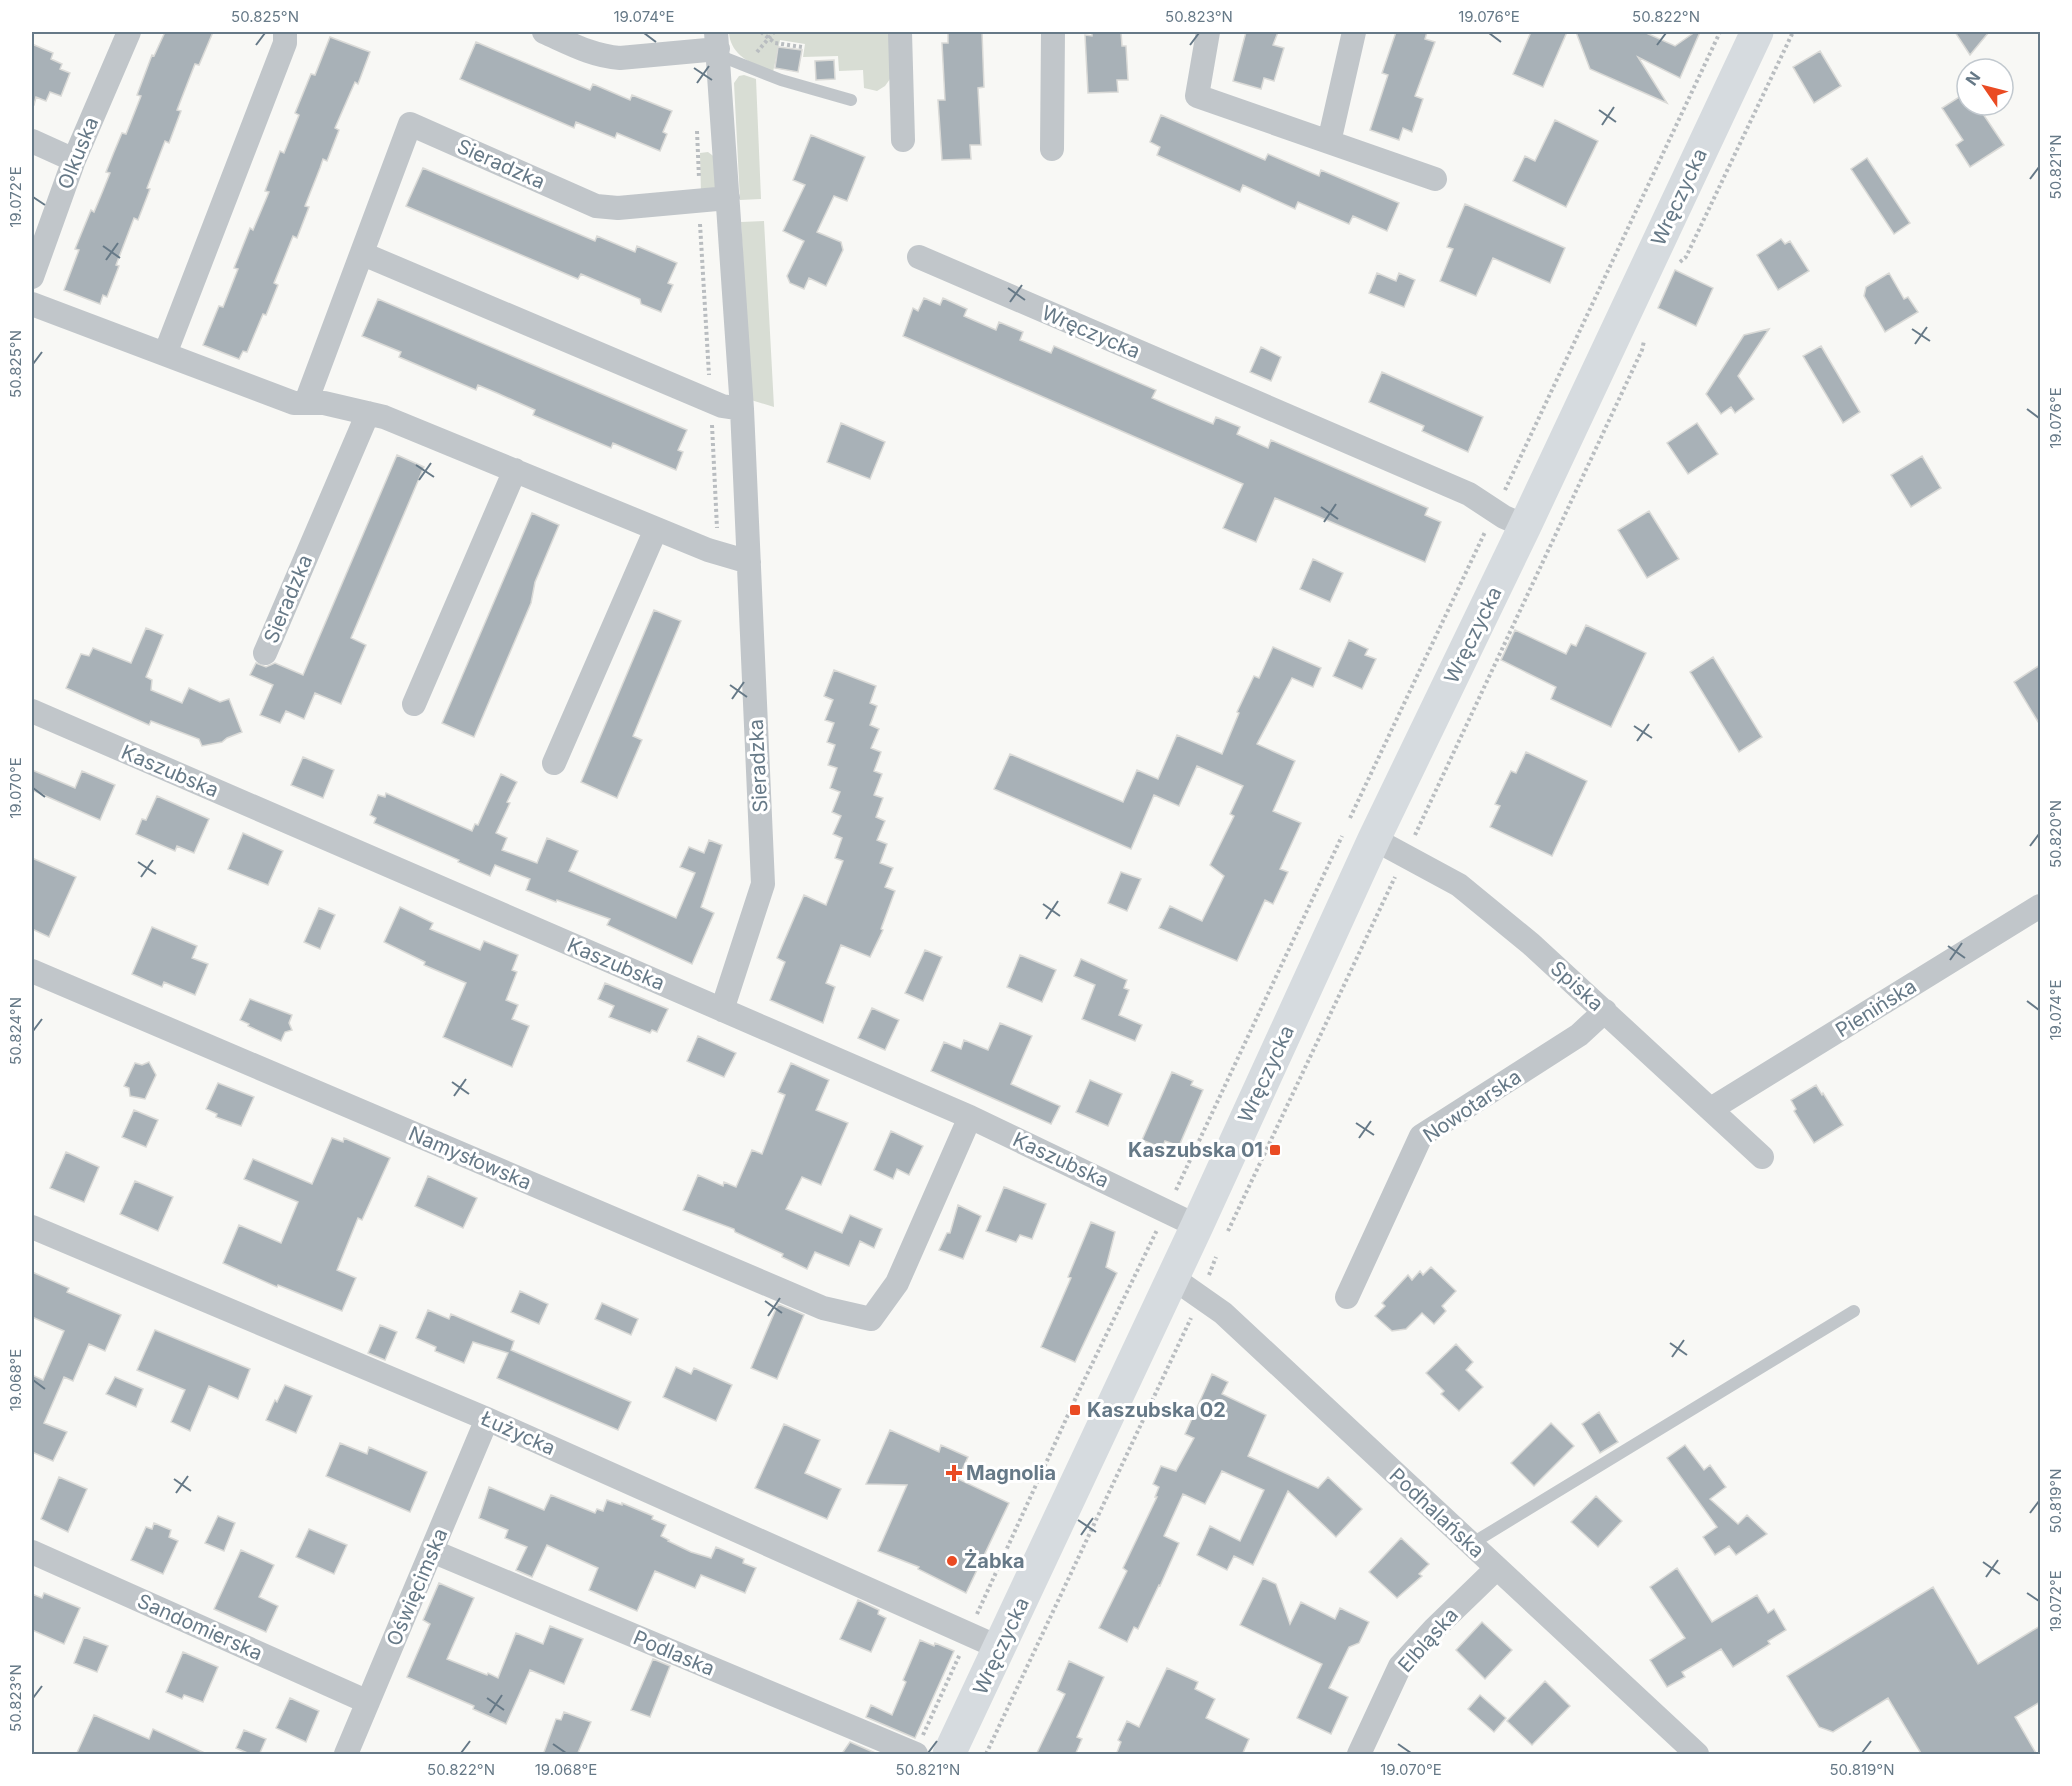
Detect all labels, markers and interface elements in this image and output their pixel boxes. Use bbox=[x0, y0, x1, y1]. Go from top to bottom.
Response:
text: 50.825°N bbox=[231, 7, 299, 26]
text: 19.074°E bbox=[614, 7, 675, 26]
text: 50.823°N bbox=[1165, 7, 1233, 26]
text: 19.076°E bbox=[1458, 7, 1520, 26]
text: 50.822°N bbox=[1632, 7, 1700, 26]
north arrow bbox=[1955, 57, 2015, 117]
text: N bbox=[1961, 68, 1984, 89]
street label: Olkuska bbox=[53, 113, 103, 193]
street label: Sieradzka bbox=[453, 134, 549, 194]
text: 50.821°N bbox=[2046, 135, 2065, 199]
street label: Wręczycka bbox=[1646, 145, 1712, 249]
text: 19.072°E bbox=[6, 166, 25, 228]
street label: Wręczycka bbox=[1038, 301, 1144, 363]
text: 50.825°N bbox=[6, 330, 25, 398]
text: 19.076°E bbox=[2046, 387, 2065, 449]
street label: Sieradzka bbox=[259, 551, 317, 647]
street label: Wręczycka bbox=[1439, 583, 1507, 687]
street label: Sieradzka bbox=[744, 719, 772, 813]
street label: Kaszubska bbox=[118, 740, 222, 802]
text: 19.070°E bbox=[6, 757, 25, 819]
text: 50.820°N bbox=[2046, 800, 2065, 868]
street label: Kaszubska bbox=[564, 933, 668, 995]
street label: Spiska bbox=[1546, 956, 1608, 1016]
street label: Pienińska bbox=[1831, 974, 1921, 1042]
text: 19.074°E bbox=[2046, 980, 2065, 1041]
text: 50.824°N bbox=[6, 997, 25, 1065]
street label: Wręczycka bbox=[1233, 1022, 1299, 1126]
street label: Nowotarska bbox=[1419, 1064, 1525, 1148]
street label: Namysłowska bbox=[405, 1121, 535, 1195]
street label: Kaszubska bbox=[1009, 1127, 1113, 1193]
place label: Kaszubska 01 bbox=[1128, 1138, 1263, 1162]
marker: Kaszubska 01 bbox=[1268, 1143, 1282, 1157]
text: 19.068°E bbox=[6, 1349, 25, 1411]
place label: Kaszubska 02 bbox=[1087, 1398, 1226, 1422]
marker: Kaszubska 02 bbox=[1068, 1403, 1082, 1417]
street label: Łużycka bbox=[477, 1406, 559, 1460]
place label: Magnolia bbox=[966, 1461, 1056, 1485]
street label: Podhalańska bbox=[1385, 1463, 1489, 1563]
marker: Magnolia bbox=[947, 1466, 961, 1480]
text: 50.819°N bbox=[2046, 1468, 2065, 1534]
street label: Oświęcimska bbox=[381, 1525, 453, 1649]
place label: Żabka bbox=[964, 1549, 1025, 1573]
marker: Żabka bbox=[945, 1554, 959, 1568]
text: 19.072°E bbox=[2046, 1570, 2065, 1632]
street label: Sandomierska bbox=[134, 1589, 266, 1665]
street label: Wręczycka bbox=[968, 1594, 1034, 1698]
street label: Elbląska bbox=[1393, 1603, 1463, 1677]
street label: Podlaska bbox=[630, 1625, 718, 1681]
text: 50.823°N bbox=[6, 1664, 25, 1732]
text: 50.822°N bbox=[427, 1760, 495, 1779]
text: 19.068°E bbox=[535, 1760, 597, 1779]
text: 50.821°N bbox=[896, 1760, 960, 1779]
text: 19.070°E bbox=[1380, 1760, 1442, 1779]
text: 50.819°N bbox=[1829, 1760, 1895, 1779]

